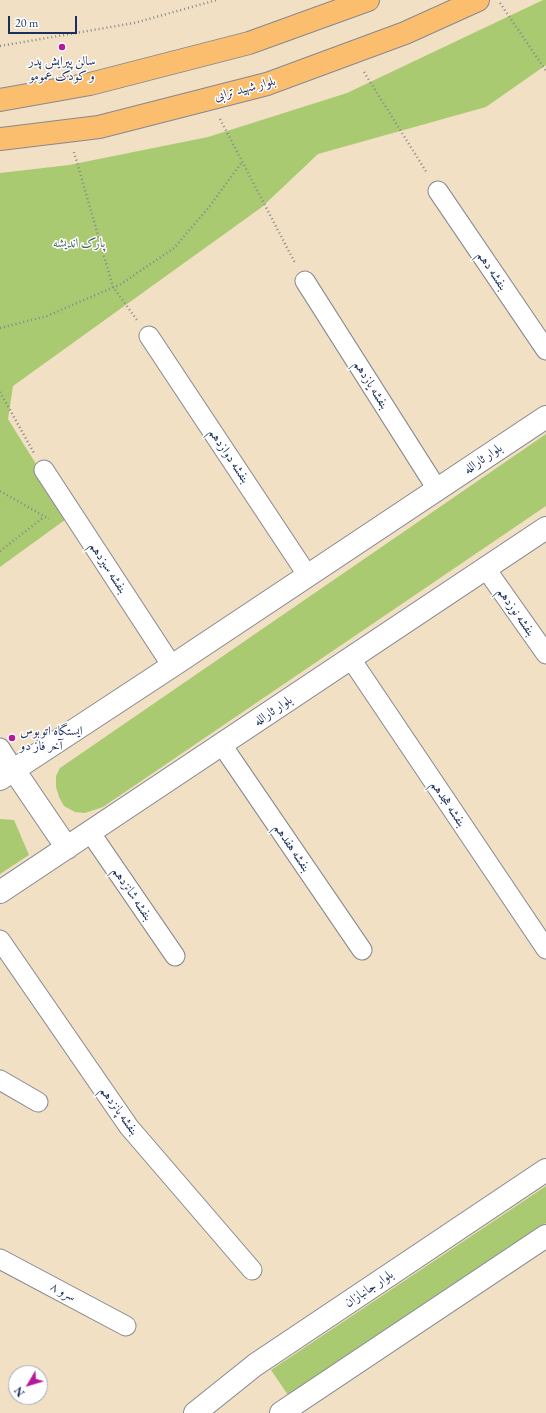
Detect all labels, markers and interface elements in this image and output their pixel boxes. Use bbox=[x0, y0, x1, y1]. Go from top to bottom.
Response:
scale bar bbox=[10, 8, 79, 34]
text: 20 m bbox=[15, 15, 38, 31]
marker: سالن پیرایش پدر و کودک عمومو bbox=[57, 42, 67, 52]
place label: سالن پیرایش پدر و کودک عمومو bbox=[28, 53, 96, 84]
street label: بلوار شهید ترابی bbox=[212, 73, 278, 105]
park label: پارک اندیشه bbox=[53, 235, 105, 251]
street label: بنفشه دهم bbox=[473, 249, 511, 293]
street label: بنفشه یازدهم bbox=[350, 358, 392, 412]
street label: بنفشه دوازدهم bbox=[205, 426, 253, 486]
street label: بلوار ثارالله bbox=[461, 440, 505, 478]
street label: بنفشه سیزدهم bbox=[86, 539, 130, 597]
street label: بنفشه نوزدهم bbox=[494, 585, 538, 639]
street label: بلوار ثارالله bbox=[251, 692, 295, 730]
place label: ایستگاه اتوبوس آخر فاز دو bbox=[20, 723, 83, 754]
marker: ایستگاه اتوبوس آخر فاز دو bbox=[7, 733, 17, 743]
street label: بنفشه هجدهم bbox=[427, 778, 469, 830]
street label: بنفشه هفدهم bbox=[270, 821, 314, 875]
street label: بنفشه شانزدهم bbox=[108, 864, 156, 924]
street label: بنفشه پانزدهم bbox=[96, 1084, 142, 1138]
street label: بلوار جانبازان bbox=[342, 1267, 396, 1311]
street label: سرو ۸ bbox=[47, 1279, 79, 1305]
north arrow bbox=[8, 1365, 48, 1405]
text: N bbox=[11, 1384, 28, 1400]

